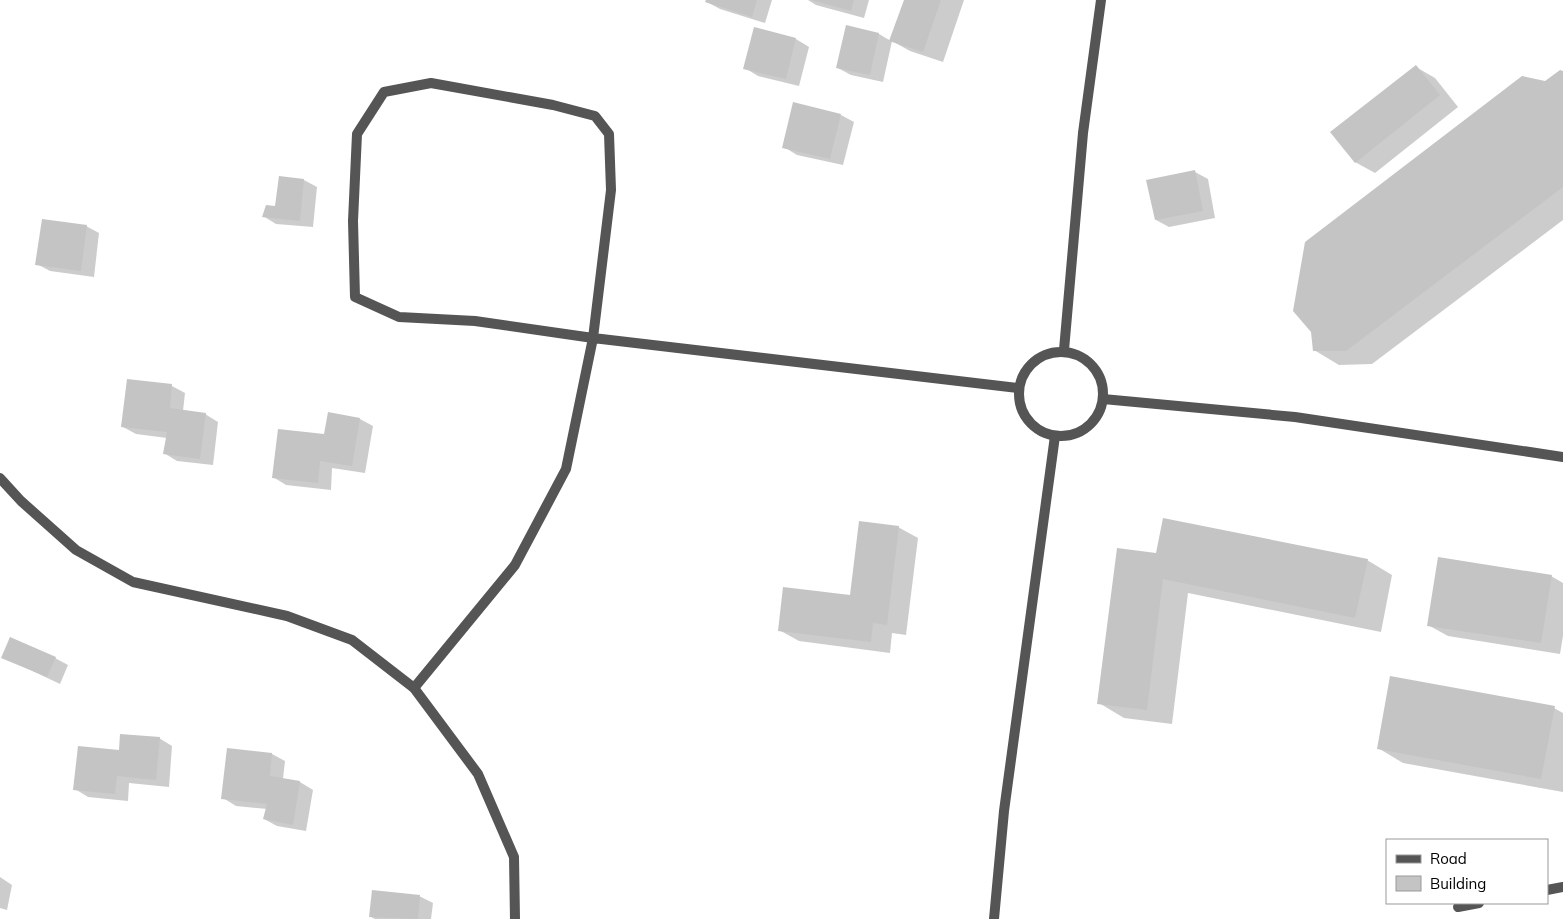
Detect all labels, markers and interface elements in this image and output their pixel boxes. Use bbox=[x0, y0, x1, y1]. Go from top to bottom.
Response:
legend bbox=[1386, 839, 1548, 904]
text: Road bbox=[1430, 849, 1467, 868]
text: Building bbox=[1430, 874, 1486, 893]

